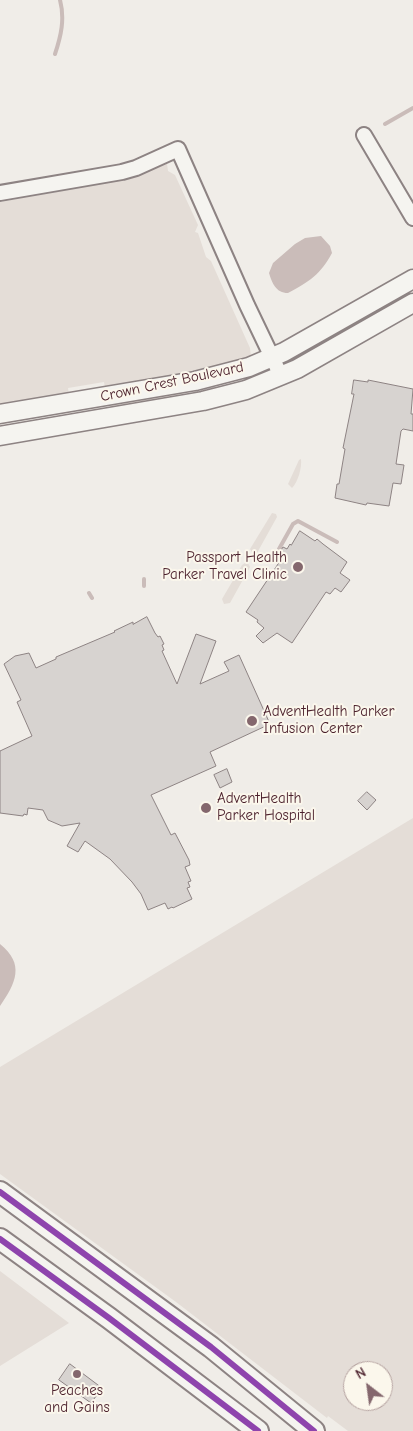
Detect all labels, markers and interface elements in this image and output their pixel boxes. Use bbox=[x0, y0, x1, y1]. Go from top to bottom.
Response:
street label: Crown Crest Boulevard bbox=[99, 358, 245, 406]
place label: Passport Health Parker Travel Clinic bbox=[162, 549, 287, 584]
marker: Passport Health Parker Travel Clinic bbox=[291, 560, 305, 574]
place label: AdventHealth Parker Infusion Center bbox=[263, 703, 394, 738]
marker: AdventHealth Parker Infusion Center bbox=[245, 714, 259, 728]
place label: AdventHealth Parker Hospital bbox=[217, 790, 315, 825]
marker: AdventHealth Parker Hospital bbox=[199, 801, 213, 815]
north arrow bbox=[343, 1361, 393, 1411]
text: N bbox=[353, 1364, 369, 1383]
marker: Peaches and Gains bbox=[71, 1368, 83, 1380]
place label: Peaches and Gains bbox=[44, 1382, 110, 1417]

